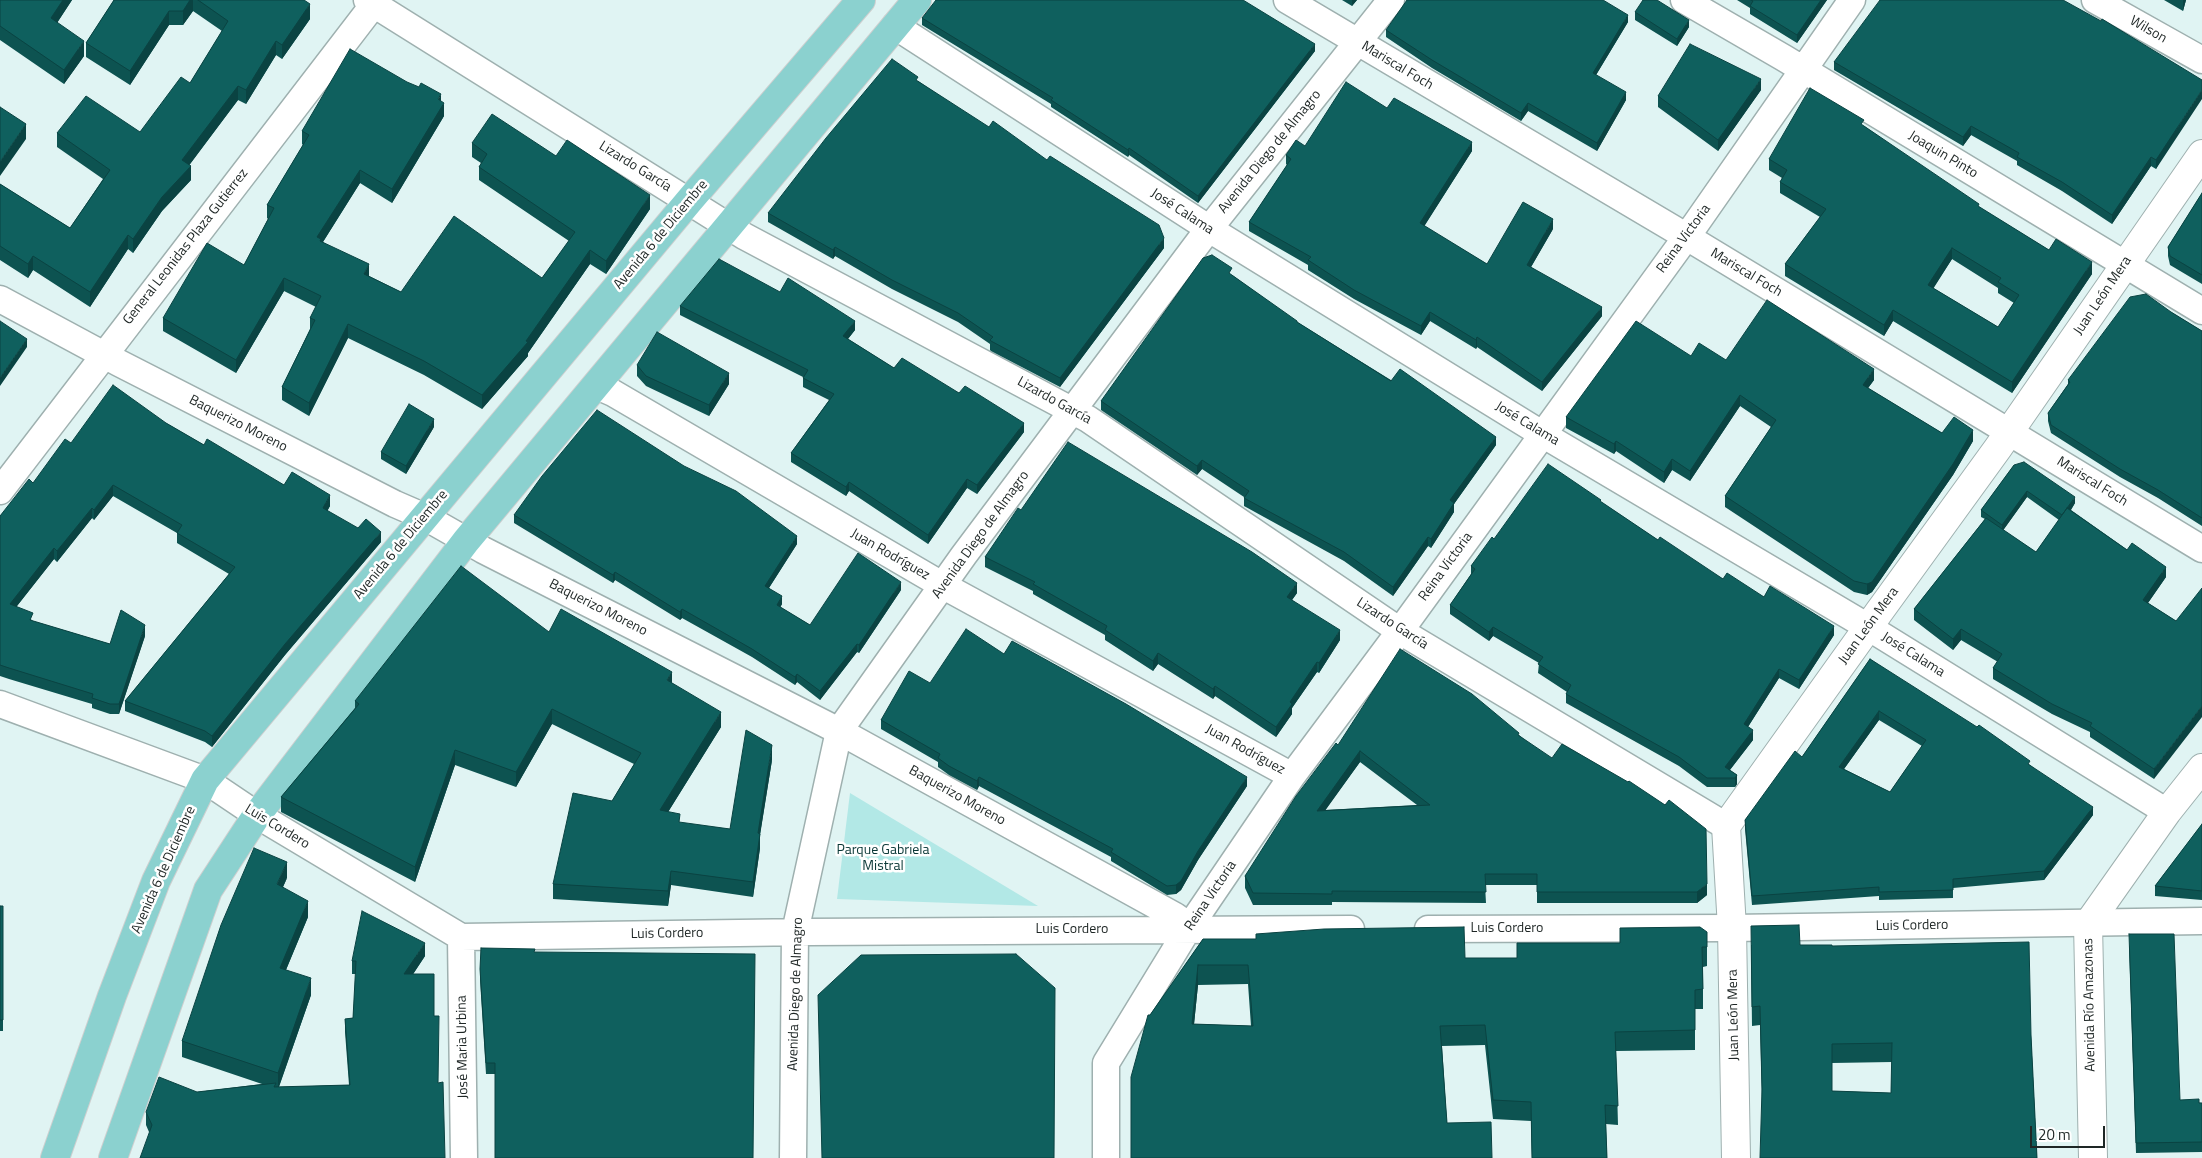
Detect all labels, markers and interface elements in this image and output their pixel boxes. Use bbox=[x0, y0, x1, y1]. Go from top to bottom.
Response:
street label: Wilson bbox=[2126, 13, 2170, 47]
street label: Mariscal Foch bbox=[1358, 38, 1436, 94]
street label: Avenida Diego de Almagro bbox=[1215, 87, 1325, 217]
street label: Joaquin Pinto bbox=[1905, 128, 1981, 182]
street label: Lizardo García bbox=[596, 138, 674, 196]
street label: General Leonidas Plaza Gutierrez bbox=[120, 166, 252, 328]
street label: Avenida 6 de Diciembre bbox=[610, 177, 712, 293]
street label: José Calama bbox=[1147, 185, 1217, 239]
street label: Reina Victoria bbox=[1653, 201, 1715, 277]
street label: Mariscal Foch bbox=[1707, 245, 1785, 301]
street label: Juan León Mera bbox=[2070, 253, 2136, 339]
street label: Lizardo García bbox=[1014, 374, 1094, 428]
street label: Baquerizo Moreno bbox=[186, 392, 290, 456]
street label: José Calama bbox=[1492, 398, 1562, 450]
street label: Mariscal Foch bbox=[2053, 453, 2131, 511]
street label: Avenida Diego de Almagro bbox=[929, 468, 1033, 602]
street label: Avenida 6 de Diciembre bbox=[350, 487, 452, 603]
street label: Juan Rodríguez bbox=[848, 526, 932, 584]
street label: Reina Victoria bbox=[1415, 529, 1477, 605]
street label: Baquerizo Moreno bbox=[546, 576, 650, 640]
street label: Juan León Mera bbox=[1835, 584, 1903, 668]
street label: Lizardo García bbox=[1353, 595, 1431, 653]
street label: José Calama bbox=[1878, 629, 1948, 681]
street label: Juan Rodríguez bbox=[1202, 721, 1288, 779]
street label: Baquerizo Moreno bbox=[906, 762, 1008, 830]
street label: Luis Cordero bbox=[241, 801, 313, 853]
street label: Avenida 6 de Diciembre bbox=[128, 804, 200, 936]
park label: Parque Gabriela Mistral bbox=[836, 843, 930, 876]
street label: Reina Victoria bbox=[1181, 858, 1241, 934]
street label: Avenida Diego de Almagro bbox=[785, 917, 807, 1071]
street label: Luis Cordero bbox=[1875, 917, 1949, 935]
street label: Luis Cordero bbox=[1471, 921, 1543, 937]
street label: Luis Cordero bbox=[1036, 922, 1108, 938]
street label: Luis Cordero bbox=[630, 925, 704, 943]
street label: Avenida Río Amazonas bbox=[2080, 938, 2100, 1072]
street label: Juan León Mera bbox=[1725, 969, 1743, 1061]
street label: José Maria Urbina bbox=[454, 995, 472, 1099]
scale bar bbox=[2032, 1116, 2107, 1148]
text: 20 m bbox=[2038, 1123, 2071, 1146]

